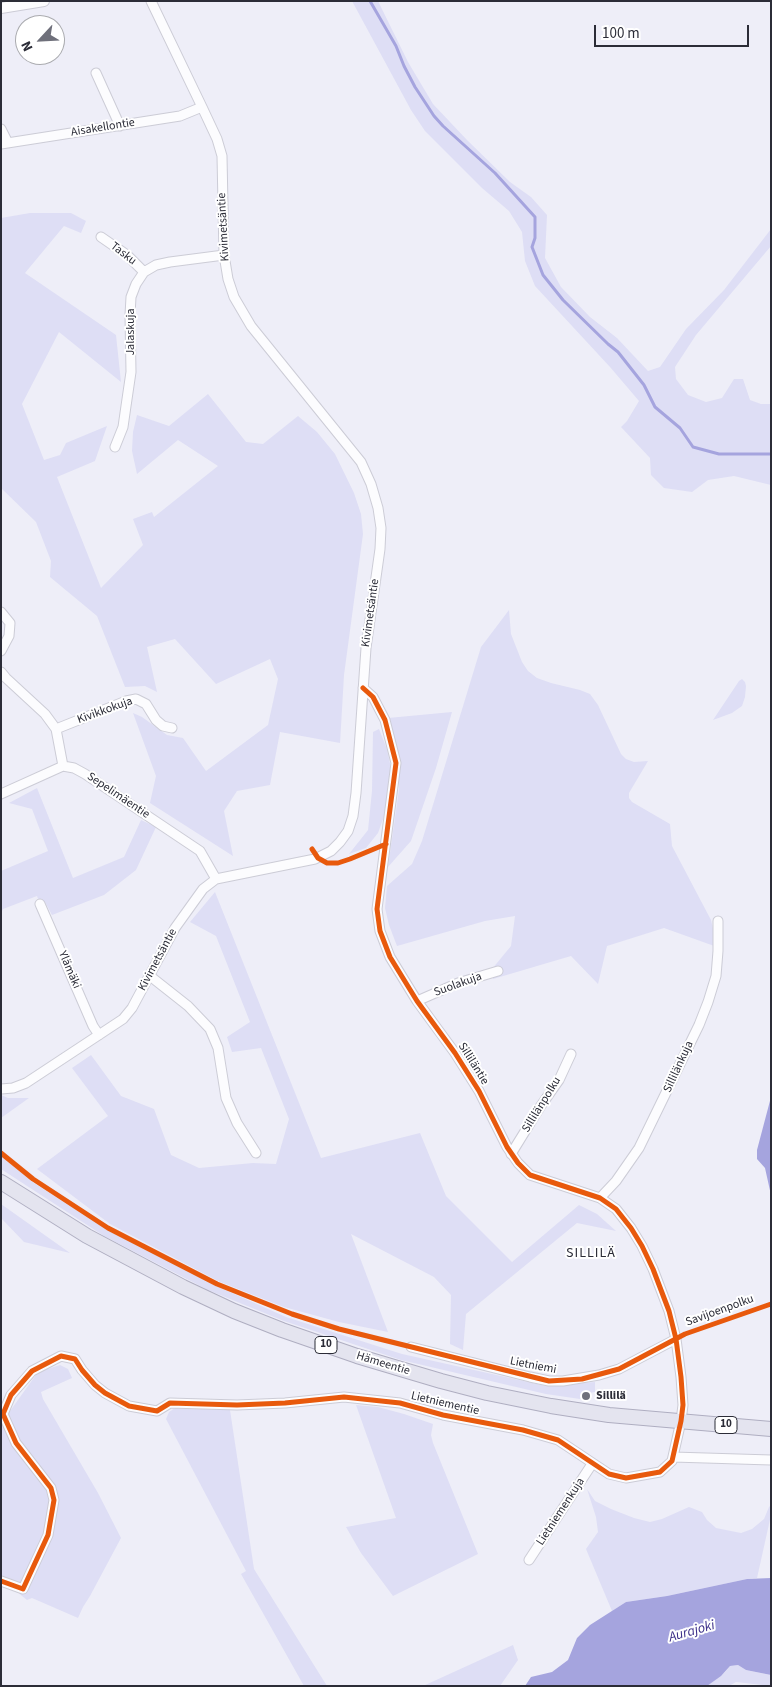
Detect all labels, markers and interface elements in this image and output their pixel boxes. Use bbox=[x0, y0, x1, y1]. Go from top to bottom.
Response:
north arrow bbox=[15, 15, 65, 65]
scale bar bbox=[597, 15, 752, 47]
text: 100 m bbox=[602, 23, 640, 44]
text: N bbox=[16, 37, 38, 54]
street label: Aisakellontie bbox=[70, 116, 136, 140]
street label: Kivimetsäntie bbox=[215, 192, 233, 262]
street label: Tasku bbox=[107, 239, 139, 269]
street label: Jalaskuja bbox=[124, 308, 138, 356]
street label: Kivimetsäntie bbox=[359, 578, 383, 648]
street label: Kivikkokuja bbox=[75, 694, 135, 728]
street label: Sepelimäentie bbox=[84, 770, 152, 822]
street label: Kivimetsäntie bbox=[135, 926, 181, 994]
street label: Ylämäki bbox=[55, 949, 83, 991]
street label: Suolakuja bbox=[432, 970, 484, 1000]
street label: Sillilänkuja bbox=[661, 1039, 697, 1095]
street label: Silliläntie bbox=[454, 1040, 492, 1088]
street label: Sillilänpolku bbox=[519, 1075, 565, 1135]
district label: SILLILÄ bbox=[565, 1246, 617, 1262]
street label: Savijoenpolku bbox=[684, 1292, 756, 1330]
road number: 10 bbox=[315, 1336, 337, 1354]
street label: Hämeentie bbox=[354, 1349, 412, 1379]
street label: Lietniemi bbox=[509, 1354, 557, 1378]
street label: Lietniementie bbox=[409, 1389, 481, 1419]
place label: Sillilä bbox=[596, 1389, 626, 1403]
marker: Sillilä bbox=[580, 1390, 592, 1402]
road number: 10 bbox=[715, 1416, 737, 1434]
street label: Lietniemenkuja bbox=[534, 1475, 588, 1549]
water label: Aurajoki bbox=[667, 1617, 717, 1647]

